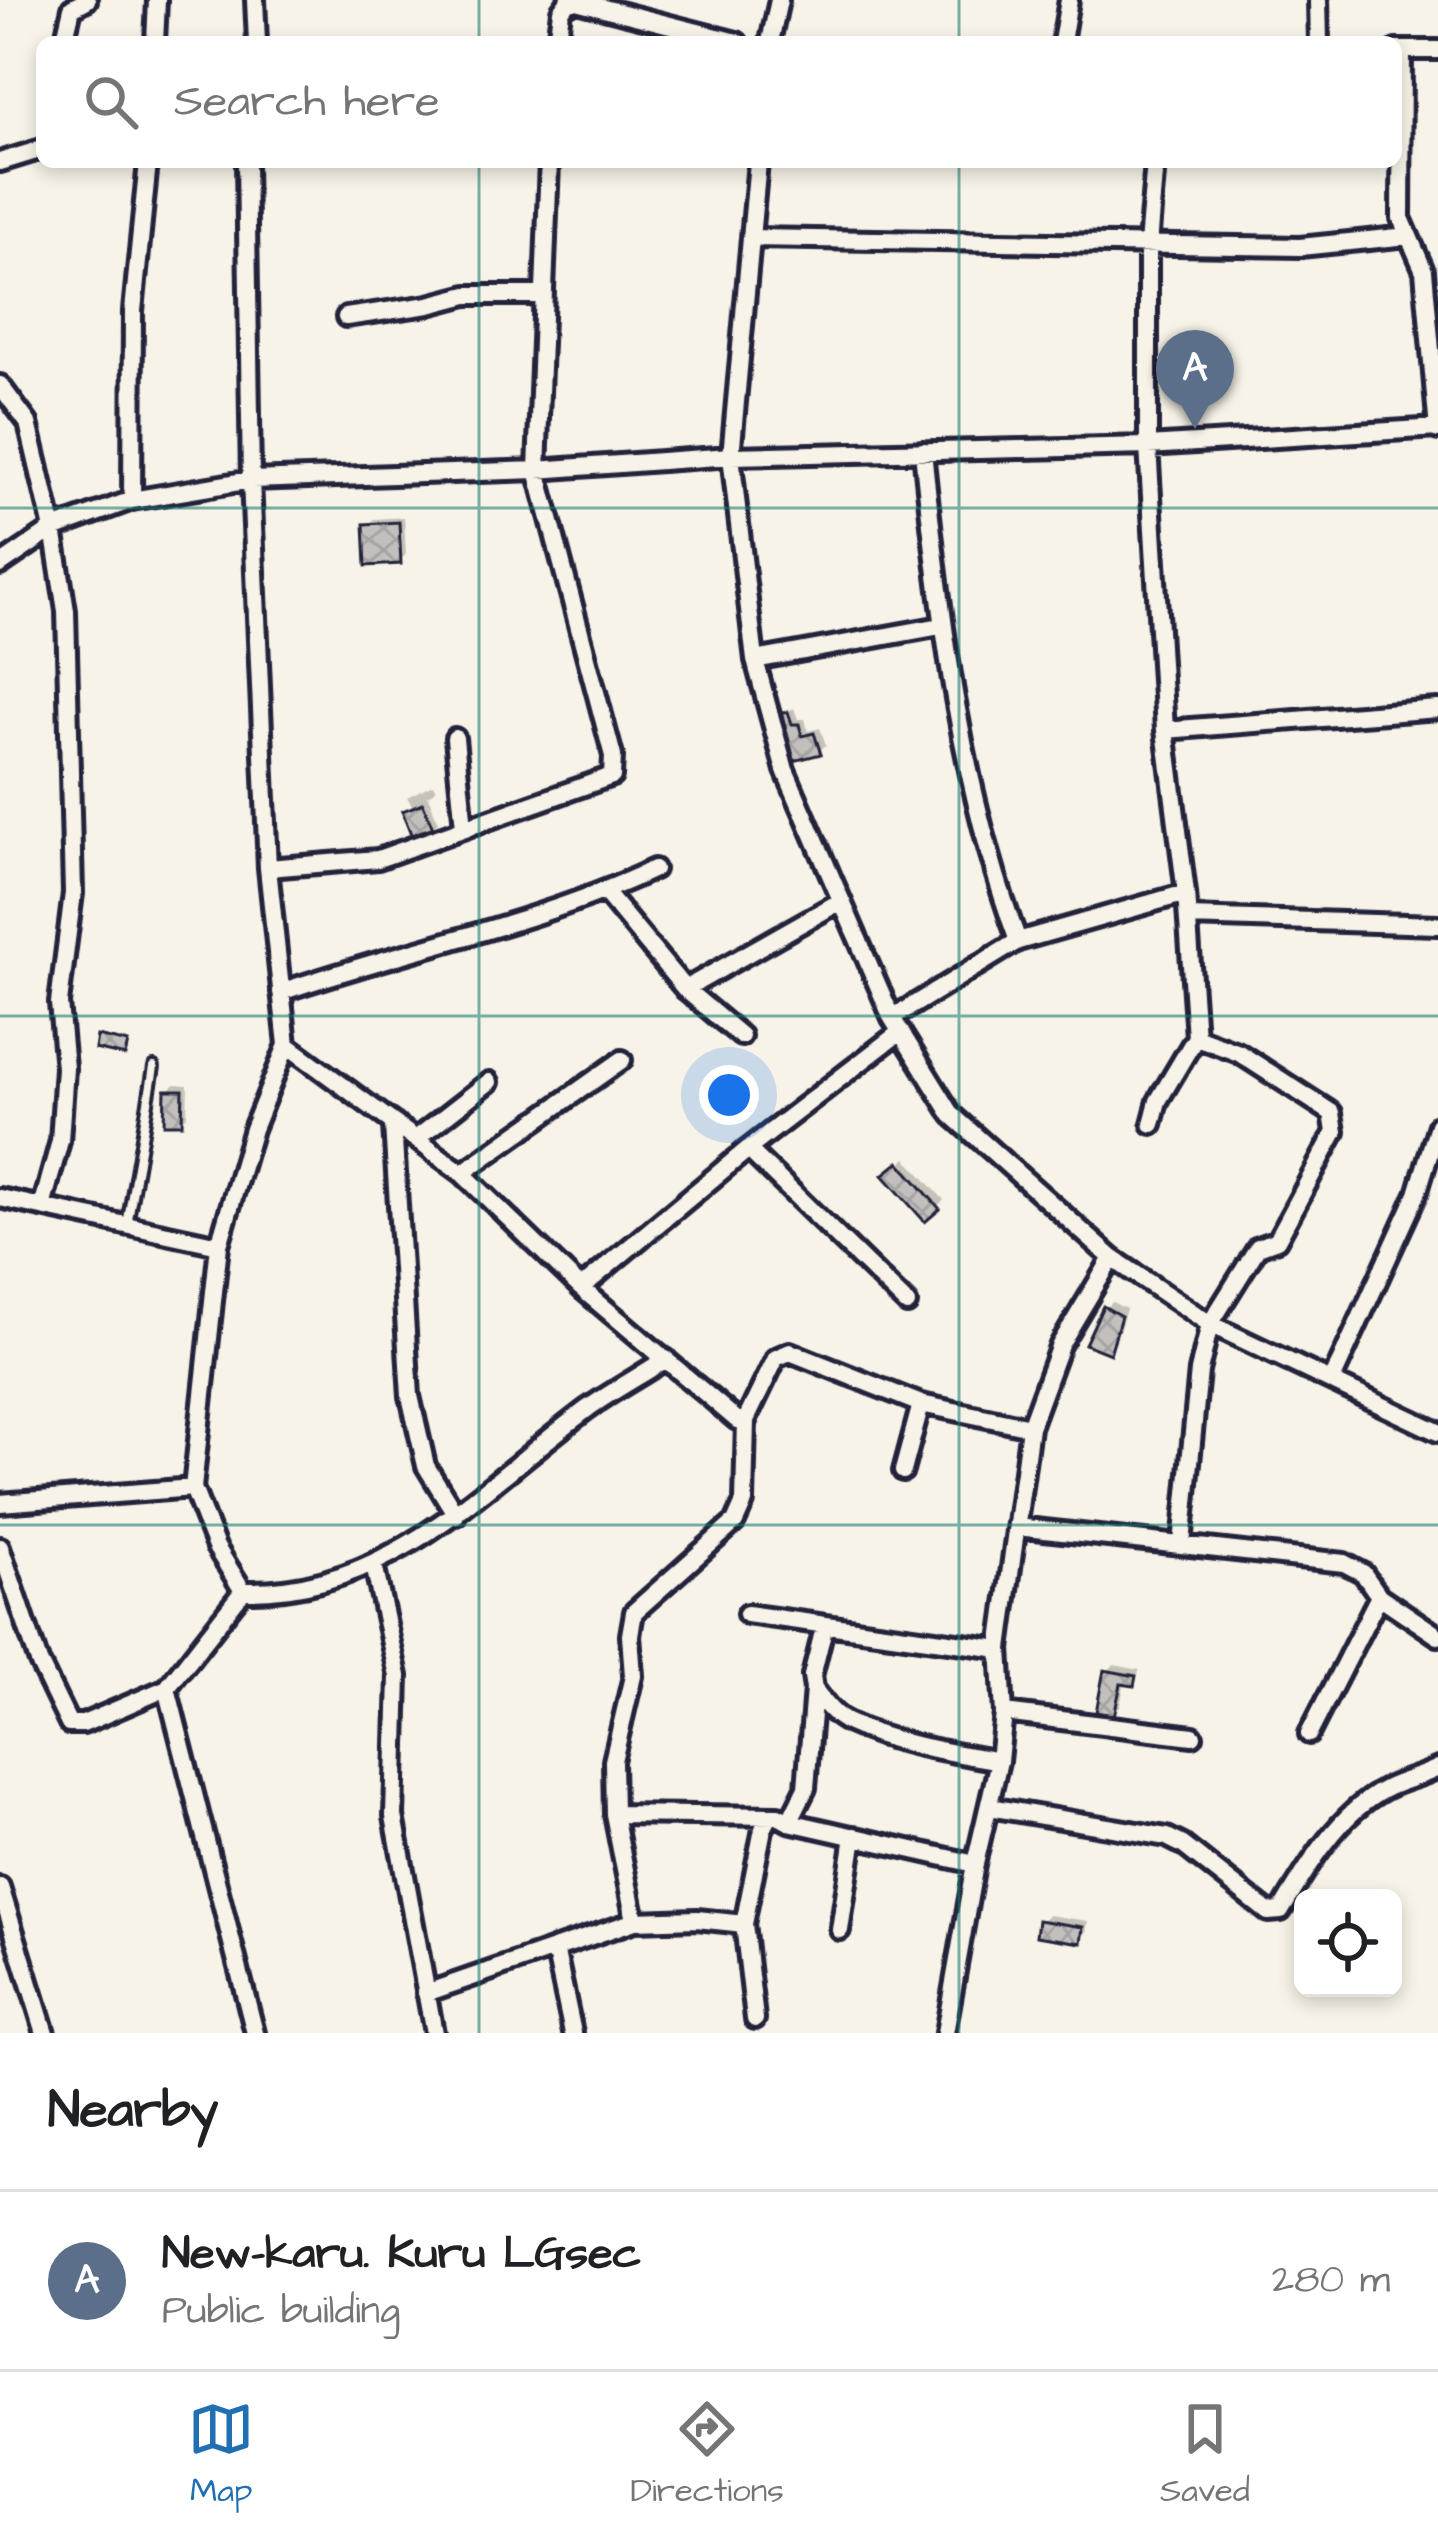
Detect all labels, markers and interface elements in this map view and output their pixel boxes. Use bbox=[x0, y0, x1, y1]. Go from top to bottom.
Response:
search box bbox=[36, 36, 1402, 168]
icon: search bbox=[78, 69, 144, 135]
text: Search here bbox=[174, 71, 440, 133]
pin: A bbox=[1156, 330, 1234, 429]
your location bbox=[699, 1065, 759, 1125]
map controls bbox=[1294, 1889, 1402, 1997]
button: locate bbox=[1294, 1889, 1402, 1997]
text: Nearby bbox=[48, 2076, 218, 2147]
text: New-karu. Kuru LGsec bbox=[162, 2223, 641, 2285]
text: A bbox=[75, 2254, 99, 2308]
text: 280 m bbox=[1272, 2254, 1390, 2308]
text: Public building bbox=[162, 2285, 400, 2339]
tab: Map bbox=[188, 2396, 254, 2514]
tab: Directions bbox=[630, 2396, 784, 2514]
tab: Saved bbox=[1160, 2396, 1250, 2514]

